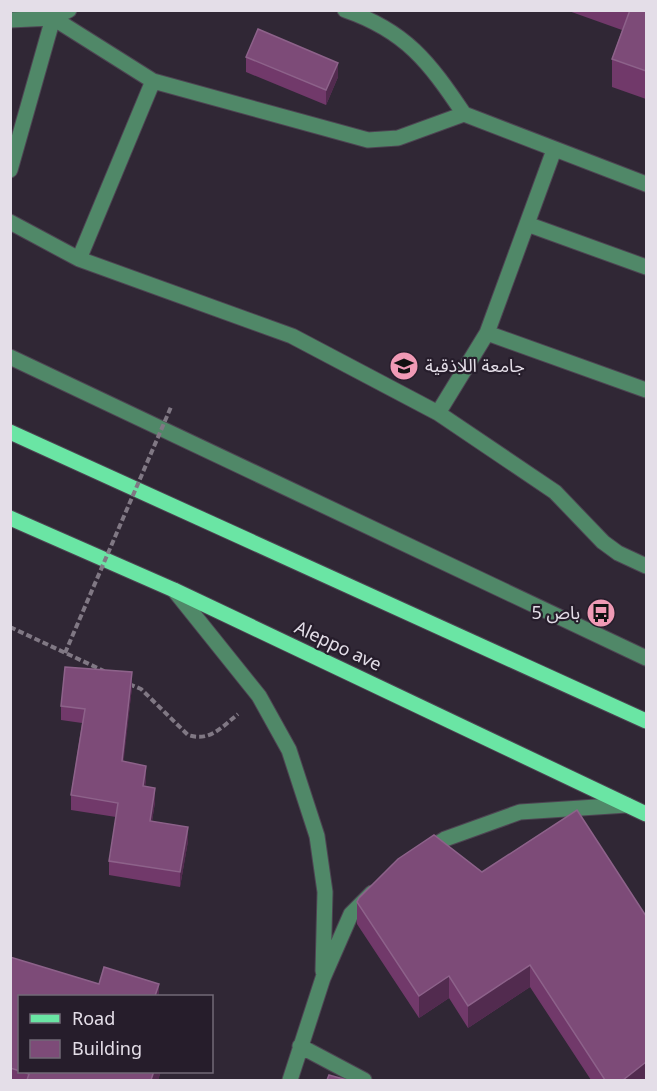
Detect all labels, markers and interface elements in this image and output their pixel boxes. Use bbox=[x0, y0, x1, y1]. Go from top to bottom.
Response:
school or university icon: جامعة اللاذقية bbox=[388, 350, 420, 382]
place label: جامعة اللاذقية bbox=[425, 353, 525, 377]
bus stop icon: باص 5 bbox=[585, 597, 617, 629]
place label: باص 5 bbox=[531, 600, 580, 624]
street label: Aleppo ave bbox=[291, 614, 386, 676]
legend bbox=[18, 995, 213, 1073]
text: Road bbox=[72, 1006, 115, 1030]
text: Building bbox=[72, 1036, 142, 1060]

